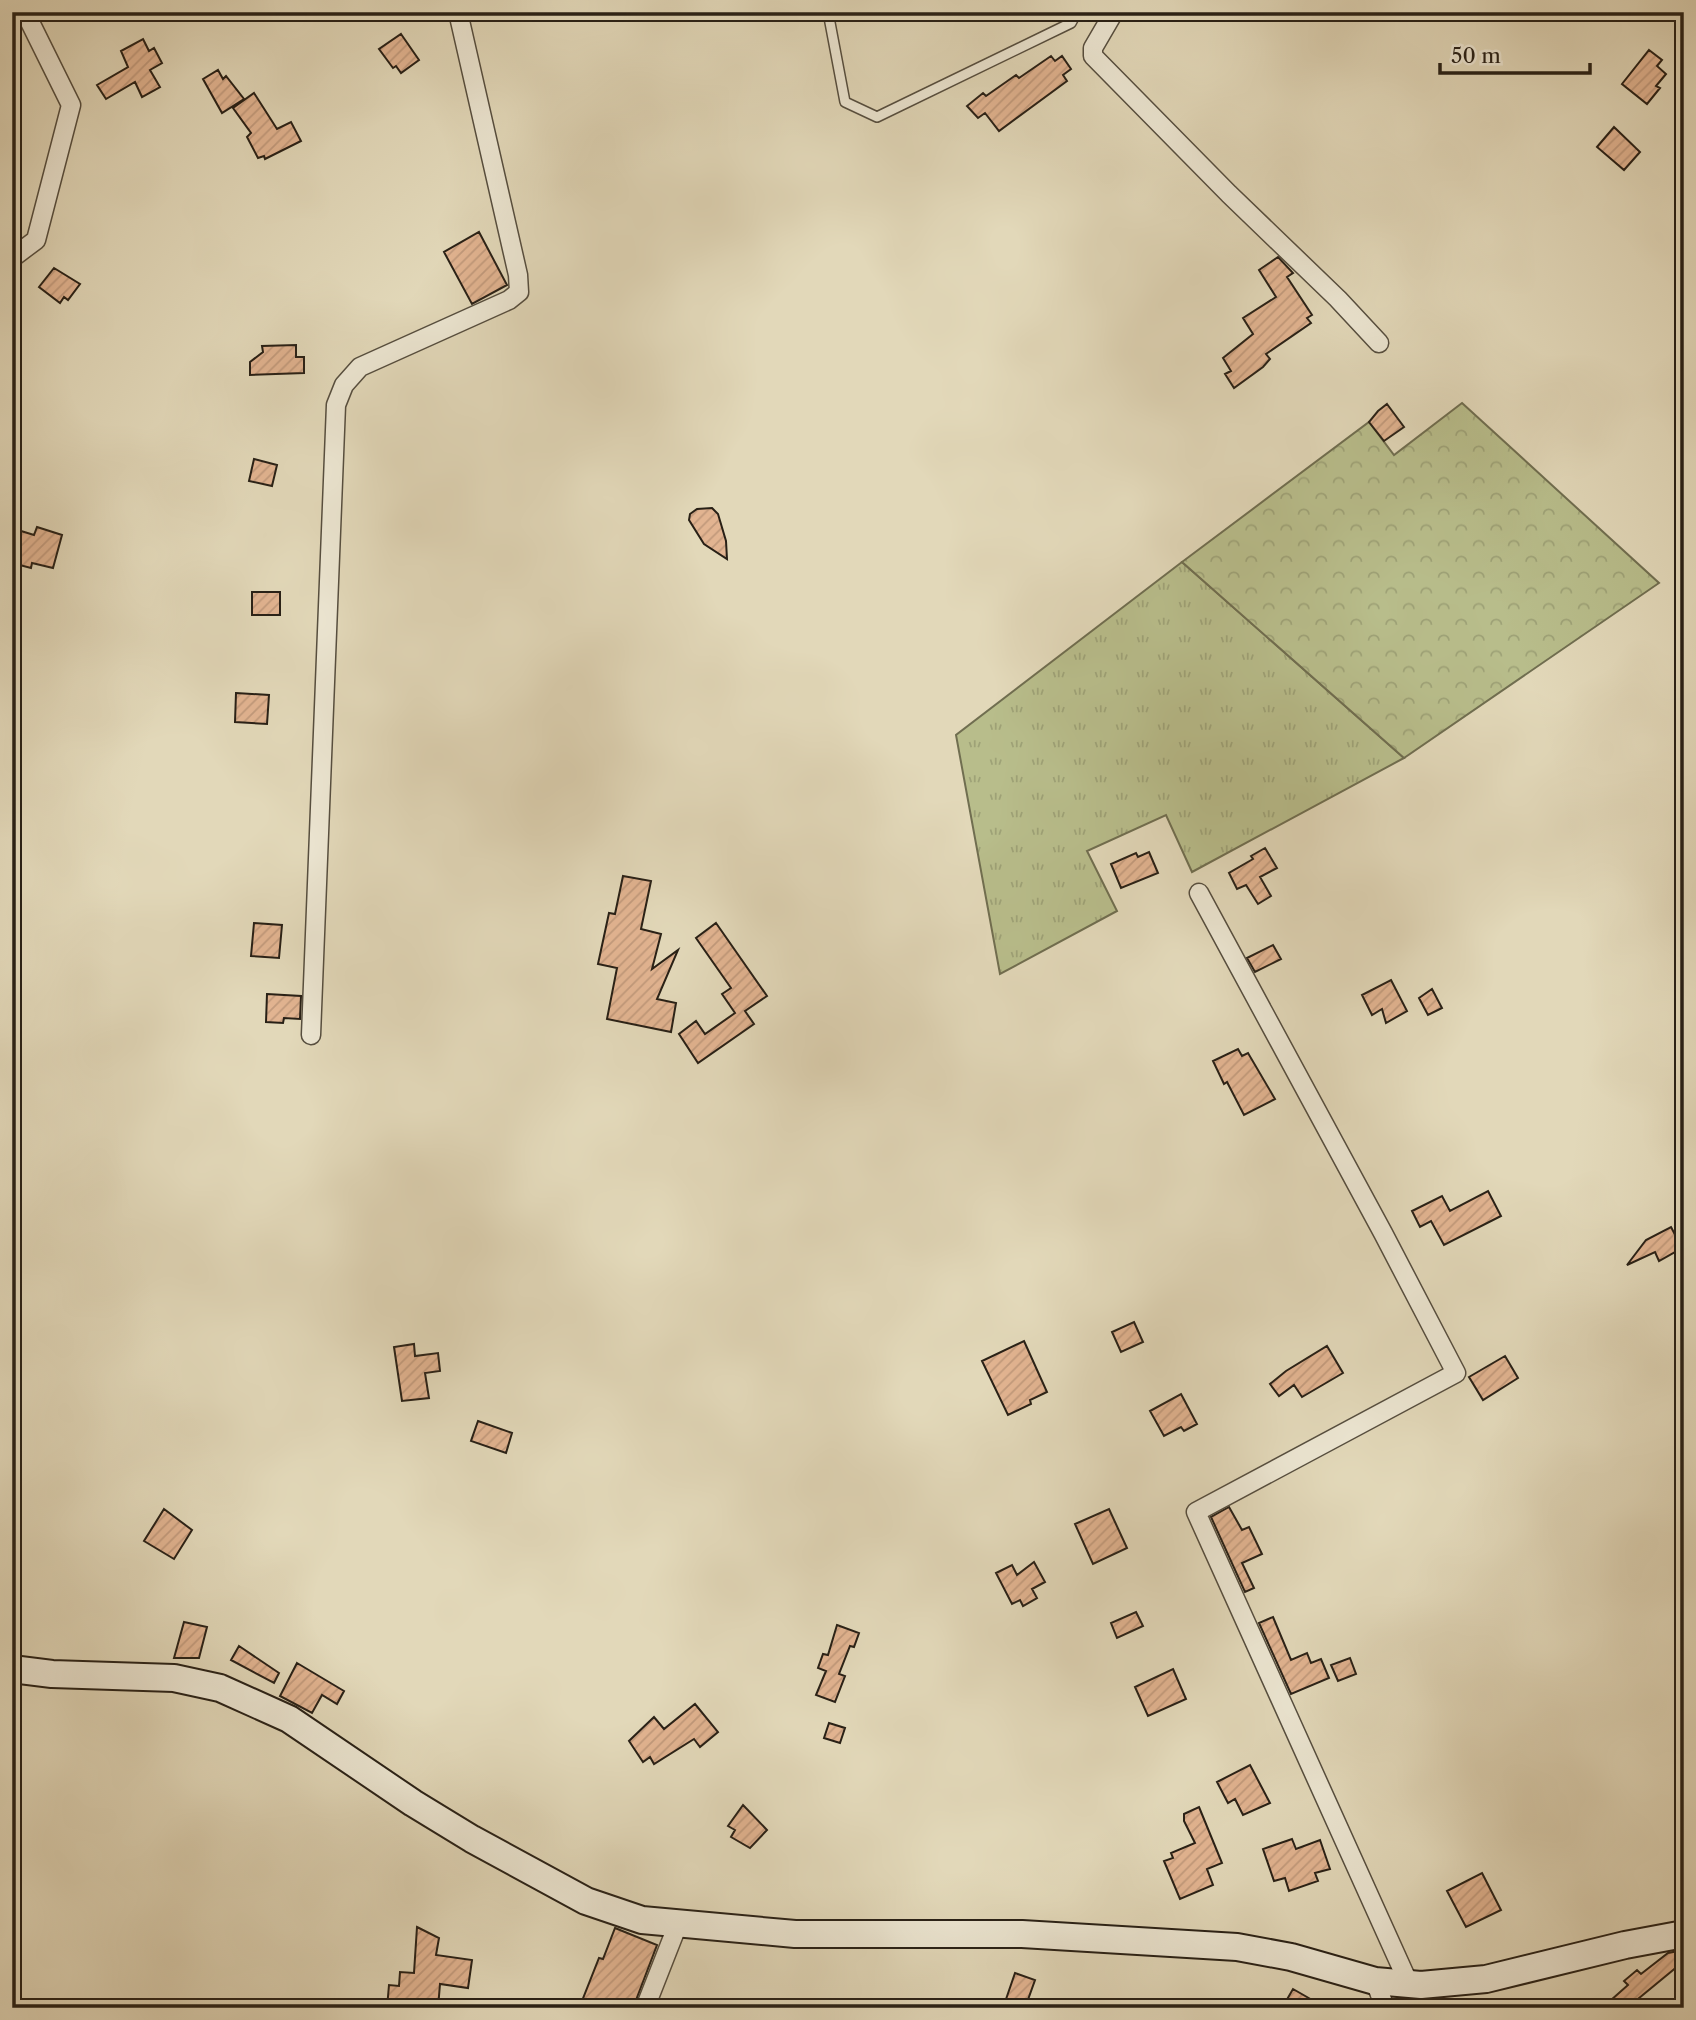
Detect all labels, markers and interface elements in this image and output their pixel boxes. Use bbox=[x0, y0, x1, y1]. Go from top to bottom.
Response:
scale bar bbox=[1440, 32, 1591, 76]
text: 50 m bbox=[1451, 43, 1501, 68]

